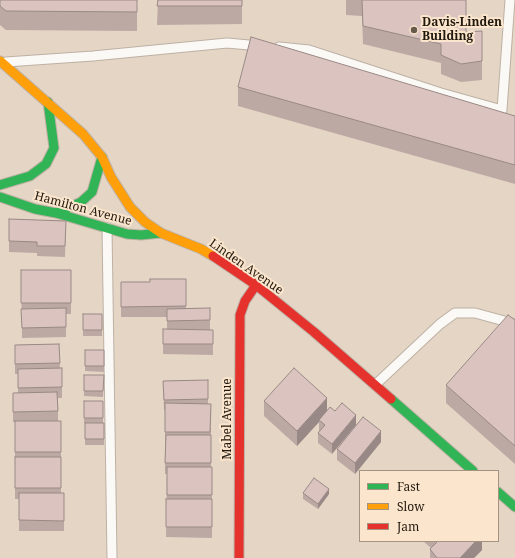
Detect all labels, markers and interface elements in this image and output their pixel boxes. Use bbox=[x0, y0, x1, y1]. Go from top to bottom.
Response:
place label: Davis-Linden Building bbox=[422, 16, 502, 44]
marker: Davis-Linden Building bbox=[409, 25, 419, 35]
street label: Hamilton Avenue bbox=[33, 189, 133, 229]
street label: Linden Avenue bbox=[206, 236, 286, 298]
street label: Mabel Avenue bbox=[221, 378, 235, 460]
legend bbox=[359, 470, 499, 542]
text: Fast bbox=[397, 478, 420, 495]
text: Slow bbox=[397, 498, 425, 515]
text: Jam bbox=[397, 518, 419, 535]

